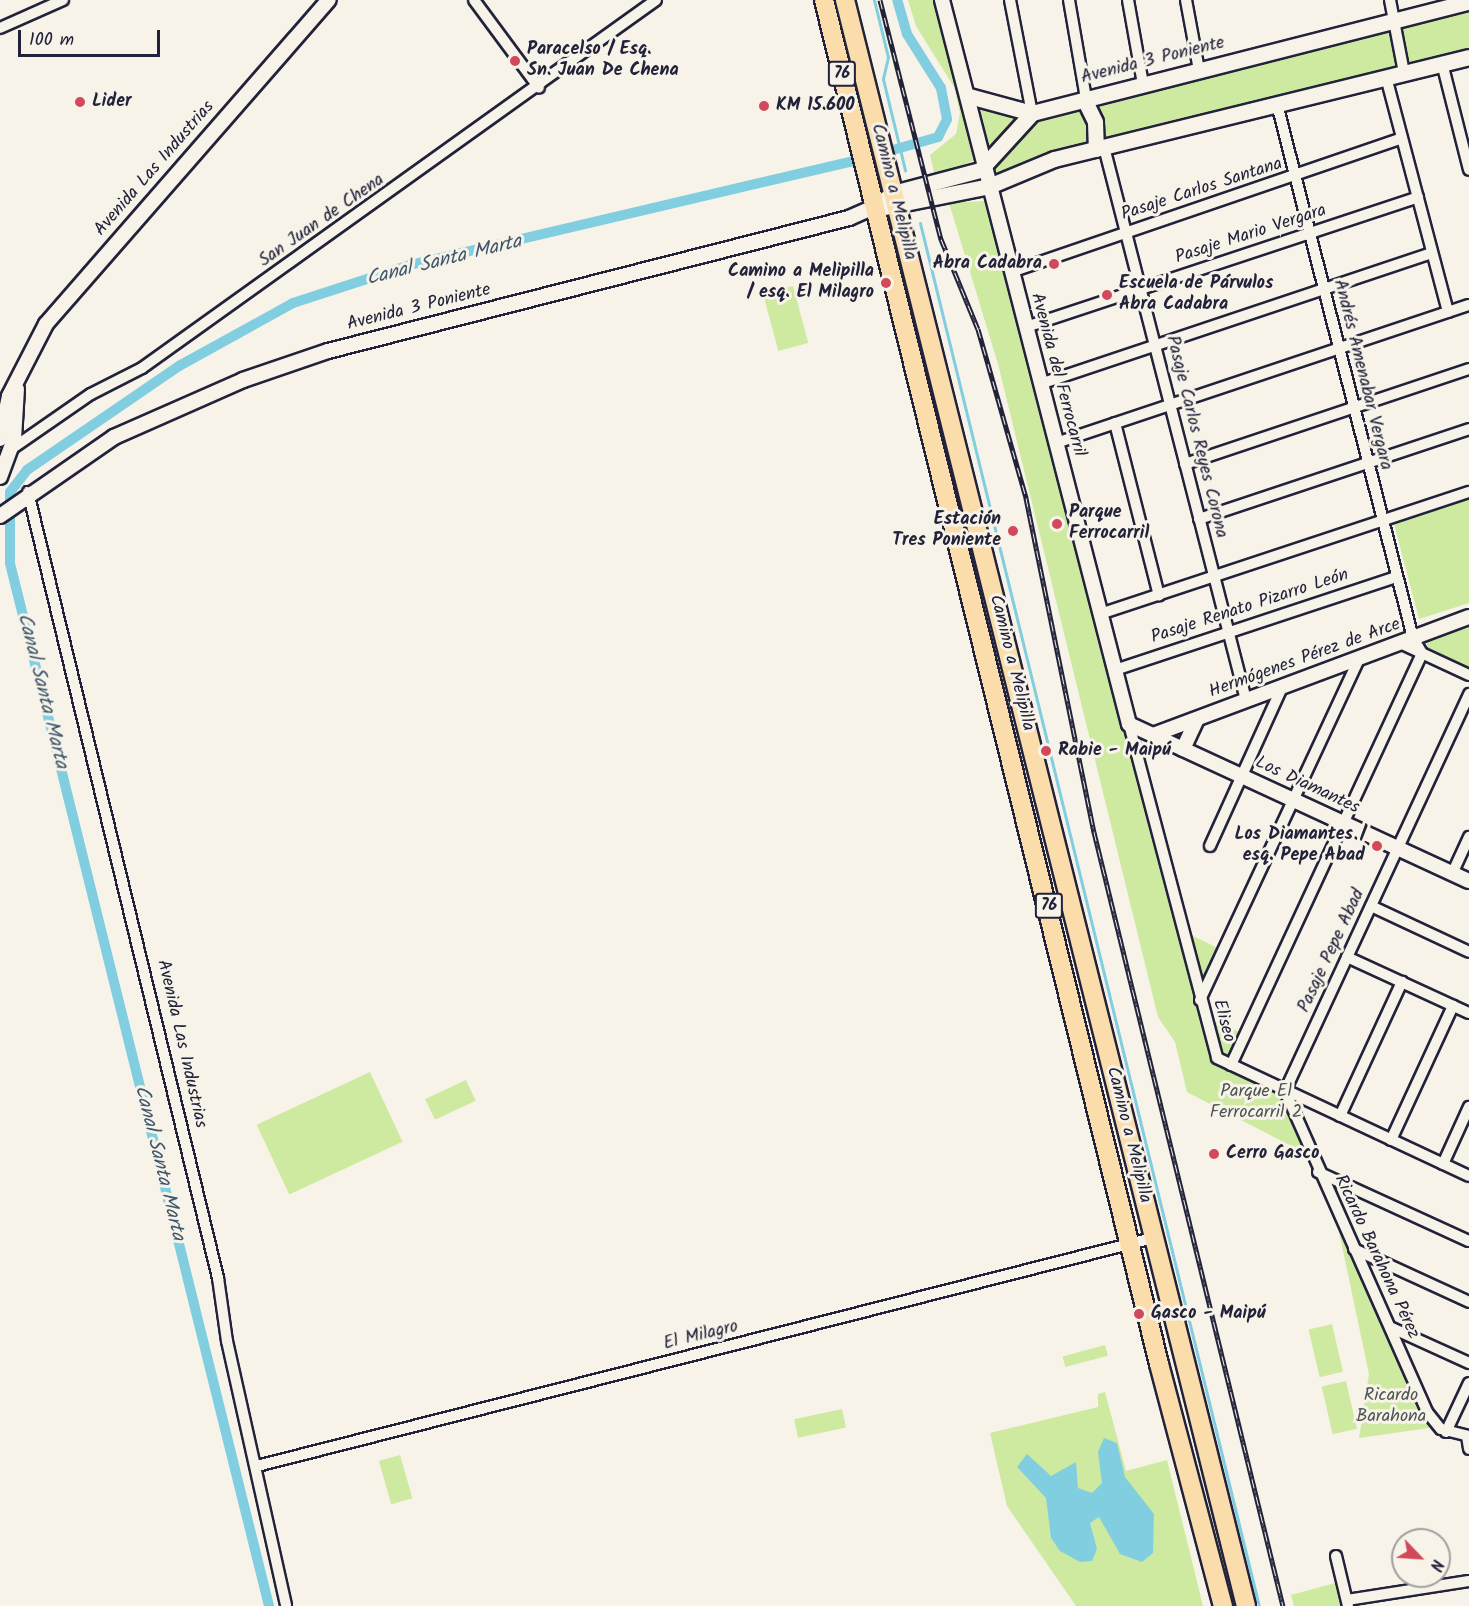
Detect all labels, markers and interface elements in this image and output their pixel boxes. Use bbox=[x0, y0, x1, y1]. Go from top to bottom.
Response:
scale bar bbox=[21, 18, 164, 56]
text: 100 m bbox=[29, 26, 74, 55]
street label: Avenida 3 Poniente bbox=[1079, 33, 1227, 89]
place label: Paracelso / Esq. Sn. Juan De Chena bbox=[527, 40, 679, 82]
marker: Paracelso / Esq. Sn. Juan De Chena bbox=[508, 54, 522, 68]
road number: 76 bbox=[827, 61, 857, 87]
place label: Lider bbox=[92, 91, 132, 113]
marker: Lider bbox=[73, 95, 87, 109]
place label: KM 15.600 bbox=[776, 95, 854, 117]
street label: Avenida Las Industrias bbox=[90, 97, 220, 241]
marker: KM 15.600 bbox=[757, 99, 771, 113]
street label: Camino a Melipilla bbox=[866, 122, 920, 262]
street label: Pasaje Carlos Santana bbox=[1119, 154, 1285, 226]
street label: San Juan de Chena bbox=[255, 170, 389, 272]
street label: Pasaje Mario Vergara bbox=[1173, 200, 1329, 270]
water label: Canal Santa Marta bbox=[364, 230, 524, 292]
place label: Abra Cadabra bbox=[933, 253, 1042, 275]
marker: Abra Cadabra bbox=[1047, 257, 1061, 271]
place label: Camino a Melipilla / esq. El Milagro bbox=[728, 262, 874, 304]
place label: Escuela de Párvulos Abra Cadabra bbox=[1119, 274, 1273, 316]
marker: Camino a Melipilla / esq. El Milagro bbox=[879, 276, 893, 290]
street label: Andrés Amenabar Vergara bbox=[1328, 277, 1396, 473]
street label: Avenida 3 Poniente bbox=[345, 280, 493, 336]
marker: Escuela de Párvulos Abra Cadabra bbox=[1100, 288, 1114, 302]
street label: Avenida del Ferrocarril bbox=[1025, 291, 1089, 459]
street label: Pasaje Carlos Reyes Corona bbox=[1160, 333, 1232, 541]
place label: Parque Ferrocarril bbox=[1069, 503, 1149, 546]
place label: Estación Tres Poniente bbox=[892, 510, 1001, 552]
marker: Parque Ferrocarril bbox=[1050, 517, 1064, 531]
marker: Estación Tres Poniente bbox=[1006, 524, 1020, 538]
street label: Pasaje Renato Pizarro León bbox=[1148, 565, 1352, 649]
street label: Camino a Melipilla bbox=[984, 593, 1038, 733]
water label: Canal Santa Marta bbox=[11, 611, 73, 771]
street label: Hermógenes Pérez de Arce bbox=[1206, 614, 1404, 704]
place label: Rabie - Maipú bbox=[1058, 740, 1171, 762]
marker: Rabie - Maipú bbox=[1039, 744, 1053, 758]
street label: Los Diamantes bbox=[1252, 752, 1362, 820]
place label: Los Diamantes / esq. Pepe Abad bbox=[1235, 825, 1365, 868]
marker: Los Diamantes / esq. Pepe Abad bbox=[1370, 839, 1384, 853]
street label: Pasaje Pepe Abad bbox=[1294, 886, 1370, 1016]
road number: 76 bbox=[1034, 893, 1064, 919]
street label: Avenida Las Industrias bbox=[151, 958, 211, 1130]
street label: Eliseo bbox=[1207, 997, 1239, 1045]
street label: Camino a Melipilla bbox=[1101, 1065, 1155, 1205]
park label: Parque El Ferrocarril 2 bbox=[1210, 1082, 1302, 1124]
water label: Canal Santa Marta bbox=[128, 1083, 190, 1243]
place label: Cerro Gasco bbox=[1226, 1143, 1319, 1165]
marker: Cerro Gasco bbox=[1207, 1147, 1221, 1161]
street label: Ricardo Barahona Pérez bbox=[1328, 1172, 1424, 1342]
place label: Gasco - Maipú bbox=[1151, 1303, 1266, 1325]
marker: Gasco - Maipú bbox=[1132, 1307, 1146, 1321]
street label: El Milagro bbox=[661, 1316, 741, 1356]
park label: Ricardo Barahona bbox=[1356, 1386, 1426, 1428]
north arrow bbox=[1391, 1528, 1451, 1588]
text: N bbox=[1422, 1555, 1449, 1575]

